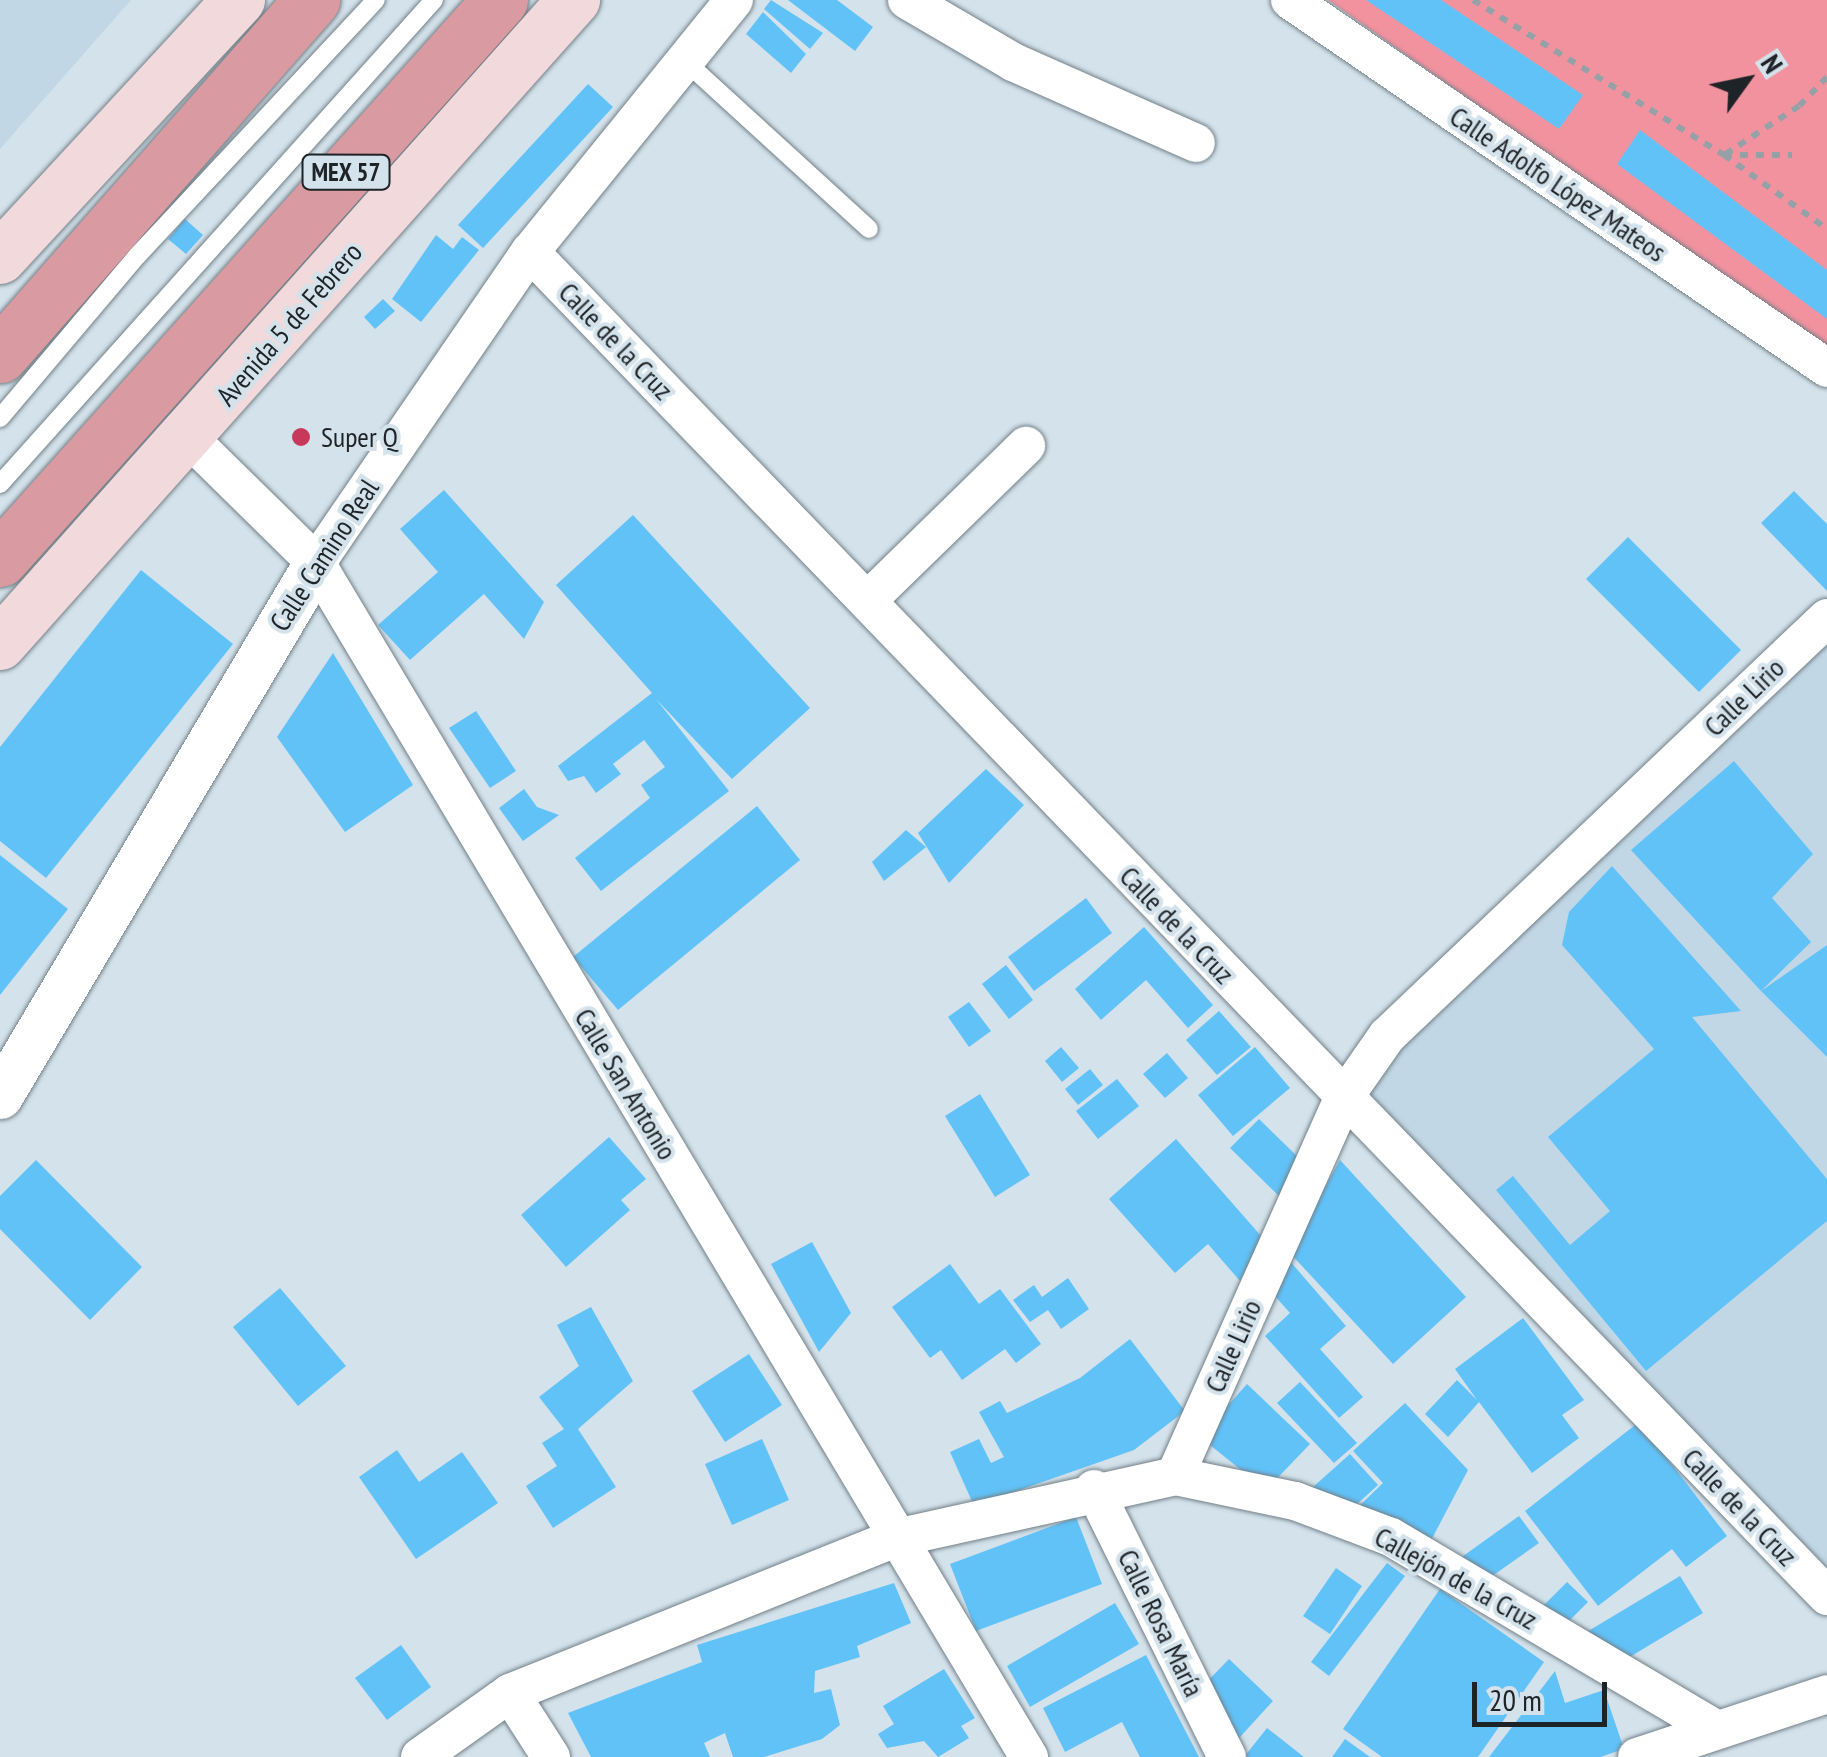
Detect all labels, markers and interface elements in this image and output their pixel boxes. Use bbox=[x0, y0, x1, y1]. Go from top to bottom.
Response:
north arrow bbox=[1697, 30, 1797, 130]
text: N bbox=[1753, 47, 1792, 80]
street label: Calle Adolfo López Mateos bbox=[1443, 99, 1673, 269]
road number: MEX 57 bbox=[301, 152, 391, 192]
street label: Avenida 5 de Febrero bbox=[209, 236, 369, 412]
street label: Calle de la Cruz bbox=[552, 275, 680, 407]
place label: Super Q bbox=[321, 420, 398, 454]
marker: Super Q bbox=[290, 426, 312, 448]
street label: Calle Camino Real bbox=[262, 473, 386, 637]
street label: Calle Lirio bbox=[1697, 651, 1791, 743]
street label: Calle de la Cruz bbox=[1113, 859, 1241, 991]
street label: Calle San Antonio bbox=[568, 1002, 684, 1166]
street label: Calle Lirio bbox=[1198, 1295, 1268, 1397]
street label: Calle de la Cruz bbox=[1676, 1441, 1804, 1573]
street label: Callejón de la Cruz bbox=[1369, 1520, 1543, 1636]
street label: Calle Rosa María bbox=[1111, 1544, 1211, 1702]
scale bar bbox=[1477, 1662, 1612, 1724]
text: 20 m bbox=[1489, 1680, 1542, 1719]

